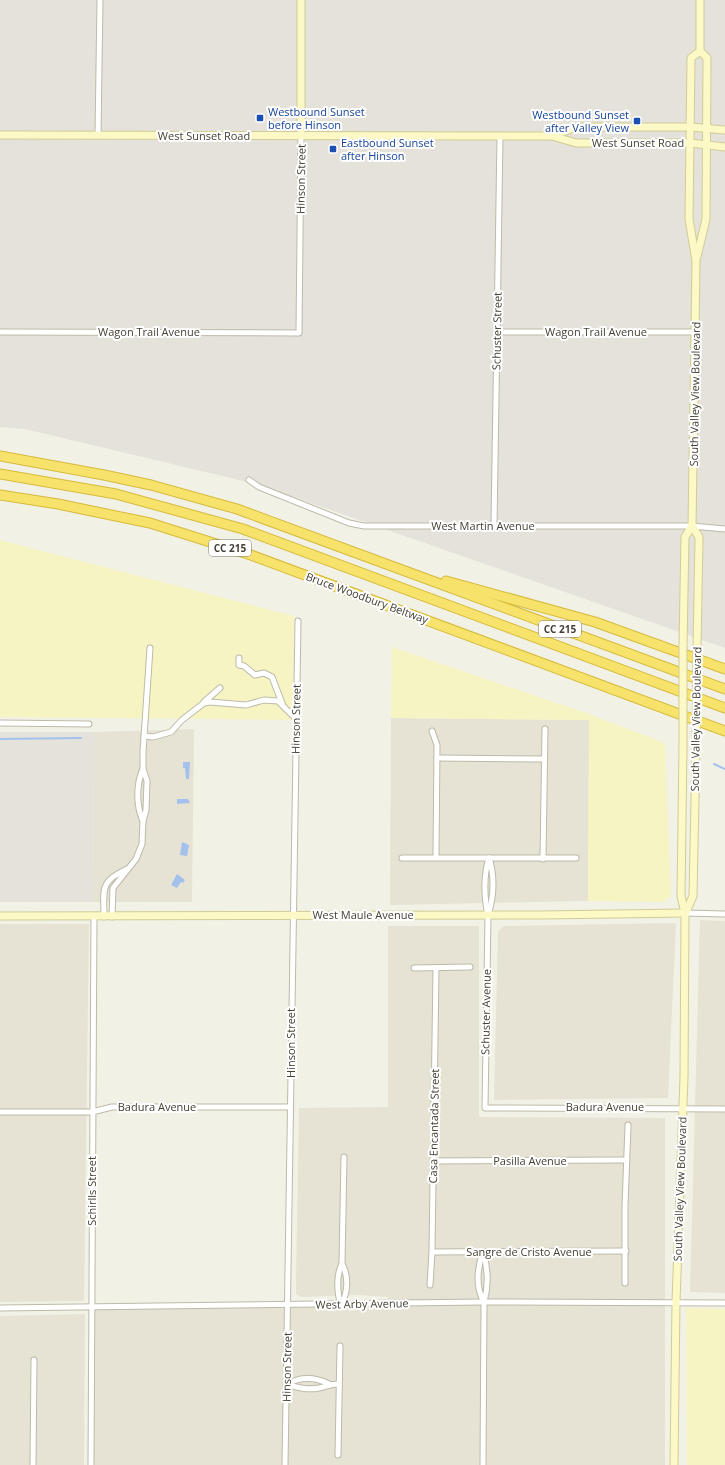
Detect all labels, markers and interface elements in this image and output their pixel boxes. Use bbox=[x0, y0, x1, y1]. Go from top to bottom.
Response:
place label: Westbound Sunset before Hinson bbox=[268, 104, 365, 132]
place label: Westbound Sunset after Valley View bbox=[532, 107, 629, 135]
marker: Westbound Sunset before Hinson bbox=[255, 113, 265, 123]
marker: Westbound Sunset after Valley View bbox=[632, 116, 642, 126]
street label: West Sunset Road bbox=[158, 128, 250, 143]
place label: Eastbound Sunset after Hinson bbox=[341, 135, 434, 163]
street label: West Sunset Road bbox=[592, 135, 684, 150]
street label: Hinson Street bbox=[292, 144, 309, 214]
marker: Eastbound Sunset after Hinson bbox=[328, 144, 338, 154]
street label: Schuster Street bbox=[488, 292, 505, 370]
street label: South Valley View Boulevard bbox=[686, 321, 703, 467]
street label: Wagon Trail Avenue bbox=[98, 324, 200, 339]
street label: Wagon Trail Avenue bbox=[545, 324, 647, 339]
street label: West Martin Avenue bbox=[431, 518, 535, 533]
road number: CC 215 bbox=[209, 540, 251, 556]
street label: Bruce Woodbury Beltway bbox=[304, 568, 431, 627]
road number: CC 215 bbox=[539, 621, 581, 637]
street label: South Valley View Boulevard bbox=[687, 646, 704, 792]
street label: Hinson Street bbox=[287, 684, 304, 754]
street label: West Maule Avenue bbox=[312, 907, 414, 922]
street label: Schuster Avenue bbox=[477, 969, 494, 1055]
street label: Hinson Street bbox=[283, 1008, 298, 1078]
street label: Casa Encantada Street bbox=[425, 1068, 442, 1183]
street label: Badura Avenue bbox=[118, 1099, 196, 1114]
street label: Badura Avenue bbox=[566, 1099, 644, 1114]
street label: South Valley View Boulevard bbox=[669, 1116, 690, 1262]
street label: Pasilla Avenue bbox=[493, 1153, 567, 1168]
street label: Schirlls Street bbox=[84, 1156, 99, 1226]
street label: Sangre de Cristo Avenue bbox=[466, 1244, 592, 1259]
street label: West Arby Avenue bbox=[315, 1295, 409, 1312]
street label: Hinson Street bbox=[278, 1332, 295, 1402]

